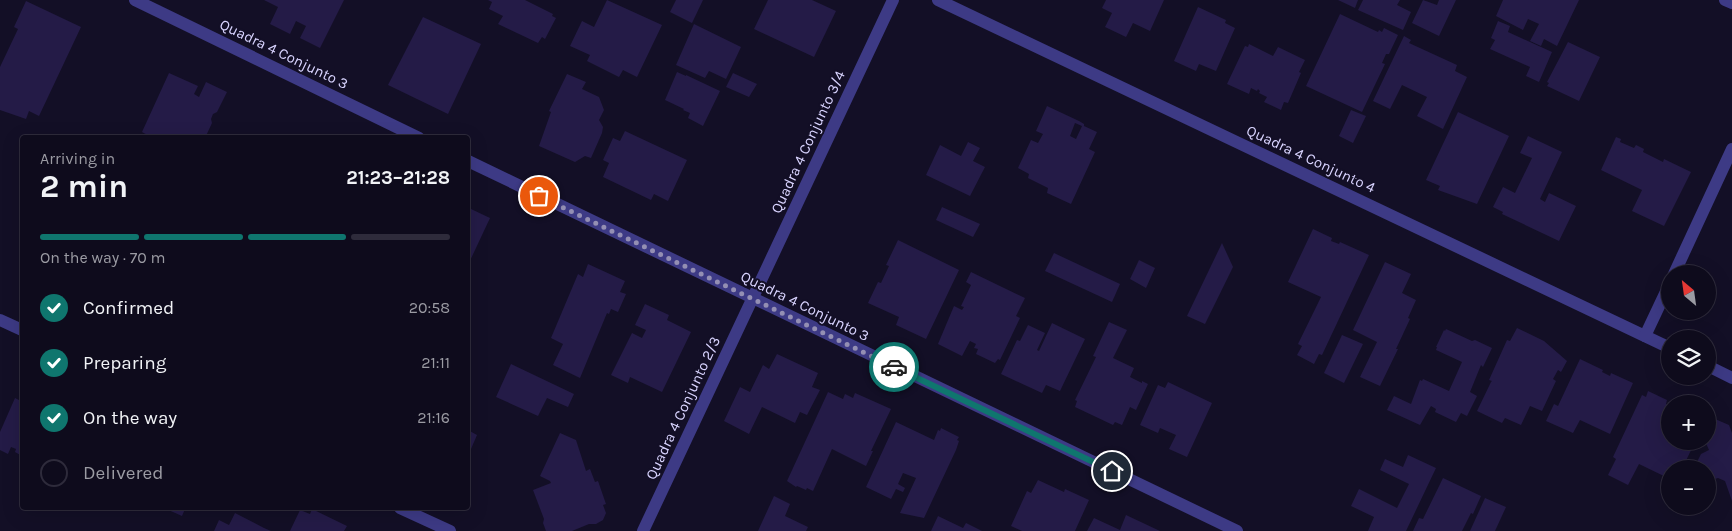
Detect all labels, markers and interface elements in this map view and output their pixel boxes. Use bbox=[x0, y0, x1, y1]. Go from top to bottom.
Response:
street label: Quadra 4 Conjunto 3 bbox=[217, 15, 351, 93]
street label: Quadra 4 Conjunto 3/4 bbox=[767, 67, 849, 216]
street label: Quadra 4 Conjunto 4 bbox=[1244, 121, 1379, 197]
text: Arriving in bbox=[40, 149, 115, 168]
text: 21:23–21:28 bbox=[346, 167, 450, 189]
text: 2 min bbox=[40, 168, 128, 205]
pin bbox=[518, 175, 560, 217]
icon: bag bbox=[525, 182, 553, 210]
text: On the way · 70 m bbox=[40, 248, 166, 267]
north arrow bbox=[1661, 265, 1716, 320]
map controls bbox=[1661, 265, 1716, 515]
street label: Quadra 4 Conjunto 3 bbox=[738, 267, 872, 345]
icon: check bbox=[40, 294, 68, 322]
text: Confirmed bbox=[83, 297, 174, 319]
text: 20:58 bbox=[409, 298, 450, 317]
button: layers bbox=[1661, 330, 1716, 385]
street label: Quadra 4 Conjunto 2/3 bbox=[642, 334, 724, 482]
courier bbox=[869, 342, 919, 392]
icon: check bbox=[40, 349, 68, 377]
text: Preparing bbox=[83, 352, 166, 374]
text: 21:11 bbox=[421, 353, 450, 372]
icon: car bbox=[880, 353, 908, 381]
button: + bbox=[1661, 395, 1716, 450]
icon: check bbox=[40, 404, 68, 432]
text: On the way bbox=[83, 407, 177, 429]
text: 21:16 bbox=[417, 408, 450, 427]
pin bbox=[1091, 450, 1133, 492]
icon: home bbox=[1098, 457, 1126, 485]
button: − bbox=[1661, 460, 1716, 515]
text: Delivered bbox=[83, 462, 163, 484]

